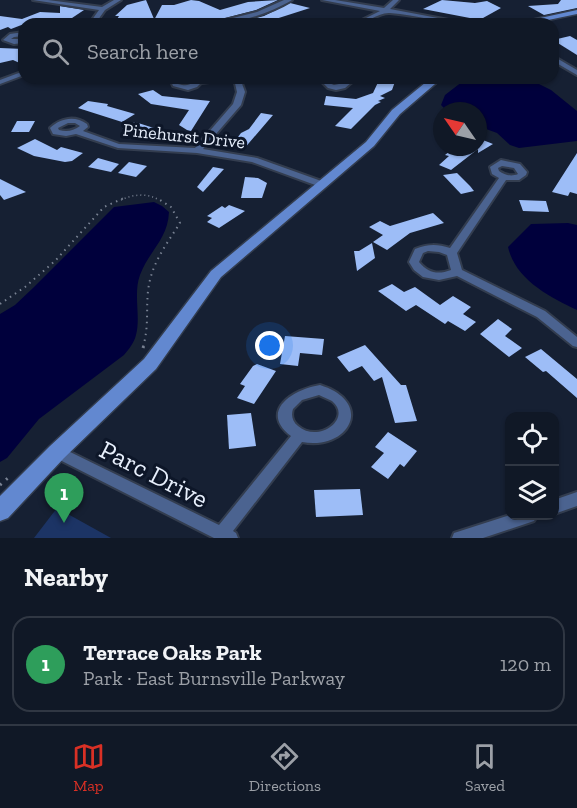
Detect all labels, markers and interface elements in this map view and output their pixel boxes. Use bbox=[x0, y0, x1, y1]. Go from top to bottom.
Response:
search box bbox=[18, 18, 559, 84]
icon: search bbox=[39, 35, 72, 68]
text: Search here bbox=[87, 38, 198, 65]
north arrow bbox=[433, 102, 487, 156]
street label: Pinehurst Drive bbox=[122, 119, 246, 153]
your location bbox=[255, 331, 284, 360]
map controls bbox=[505, 412, 559, 520]
button: locate bbox=[505, 412, 559, 466]
street label: Parc Drive bbox=[94, 433, 214, 515]
button: layers bbox=[505, 466, 559, 520]
pin: 1 bbox=[44, 474, 84, 523]
text: Nearby bbox=[24, 561, 108, 593]
text: Terrace Oaks Park bbox=[83, 639, 262, 666]
text: 1 bbox=[41, 652, 50, 676]
text: 120 m bbox=[500, 652, 551, 676]
text: Park · East Burnsville Parkway bbox=[83, 666, 345, 690]
tab: Map bbox=[72, 740, 105, 795]
tab: Directions bbox=[249, 740, 321, 795]
tab: Saved bbox=[465, 740, 505, 795]

